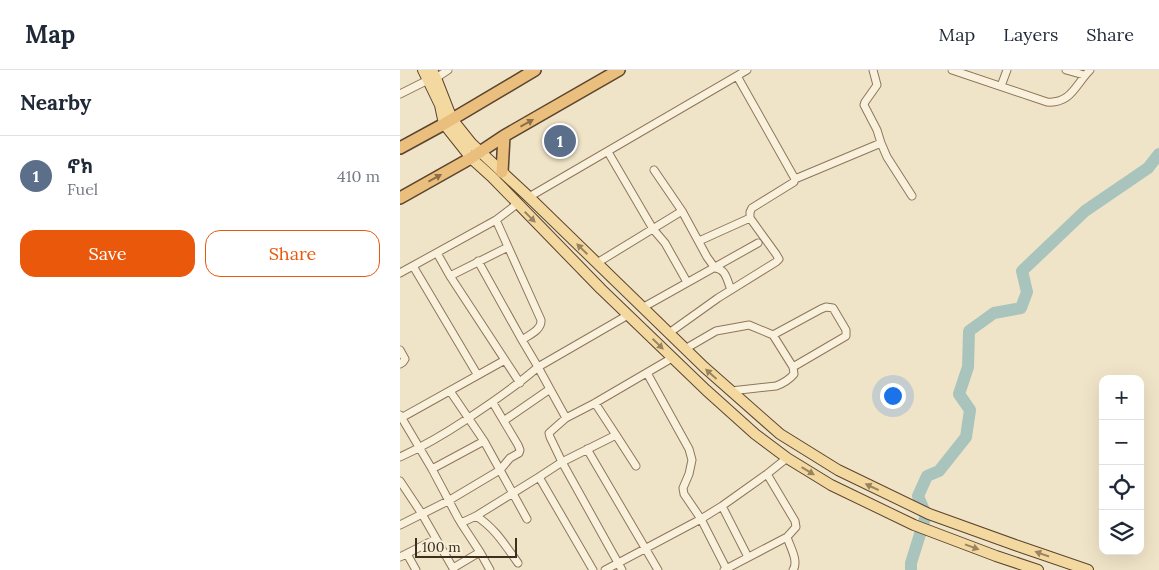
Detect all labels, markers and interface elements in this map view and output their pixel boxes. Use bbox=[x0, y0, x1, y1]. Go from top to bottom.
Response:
text: Map bbox=[25, 19, 75, 50]
text: Map bbox=[939, 23, 975, 46]
text: Layers bbox=[1003, 23, 1058, 46]
text: Share bbox=[1086, 23, 1134, 46]
text: Nearby bbox=[20, 89, 91, 116]
one-way arrow bbox=[520, 119, 535, 127]
pin: 1 bbox=[544, 122, 576, 160]
text: ኖክ bbox=[67, 154, 93, 178]
text: 1 bbox=[33, 166, 39, 186]
text: 410 m bbox=[337, 166, 380, 186]
one-way arrow bbox=[429, 173, 442, 182]
text: Fuel bbox=[67, 179, 98, 199]
one-way arrow bbox=[524, 211, 536, 223]
button: Save bbox=[20, 230, 195, 277]
button: Share bbox=[205, 230, 380, 277]
one-way arrow bbox=[577, 243, 589, 255]
one-way arrow bbox=[652, 338, 664, 350]
one-way arrow bbox=[706, 368, 718, 380]
map controls bbox=[1099, 375, 1144, 555]
button: + bbox=[1099, 375, 1144, 420]
your location bbox=[880, 383, 906, 409]
button: − bbox=[1099, 420, 1144, 465]
button: locate bbox=[1099, 465, 1144, 510]
one-way arrow bbox=[802, 467, 815, 476]
one-way arrow bbox=[865, 482, 880, 491]
button: layers bbox=[1099, 510, 1144, 555]
scale bar bbox=[415, 535, 518, 558]
text: 100 m bbox=[422, 538, 461, 556]
one-way arrow bbox=[965, 544, 980, 551]
one-way arrow bbox=[1035, 550, 1050, 558]

